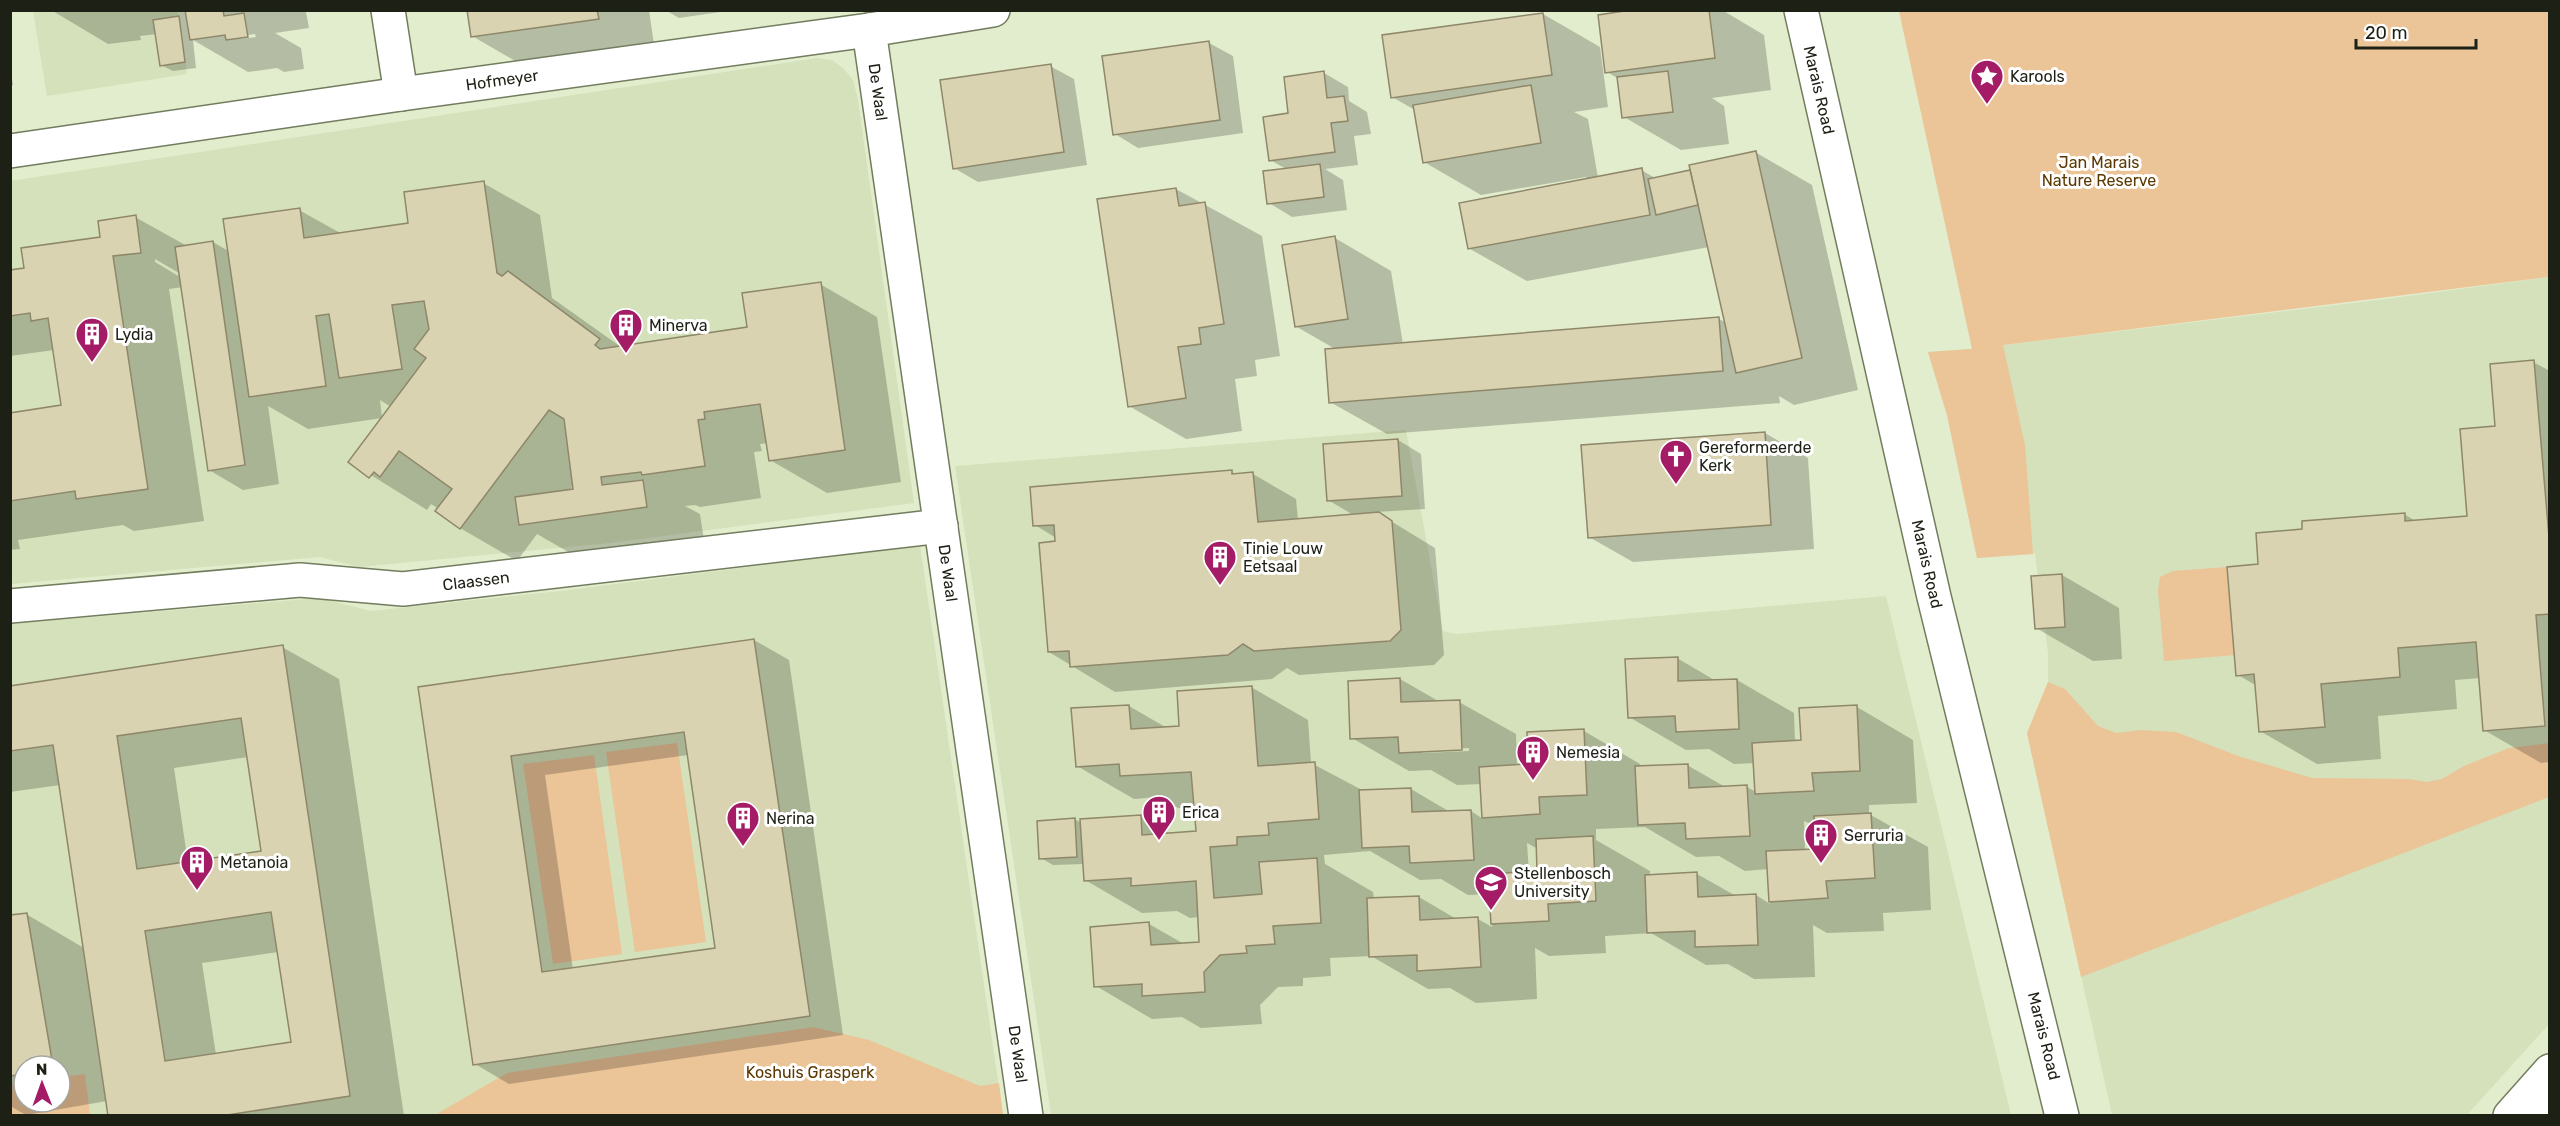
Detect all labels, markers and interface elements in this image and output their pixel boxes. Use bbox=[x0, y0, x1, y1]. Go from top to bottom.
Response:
scale bar bbox=[2356, 12, 2476, 50]
text: 20 m bbox=[2365, 22, 2407, 44]
street label: Marais Road bbox=[1800, 44, 1838, 136]
place icon: Karools bbox=[1969, 58, 2005, 105]
street label: De Waal bbox=[865, 62, 891, 122]
street label: Hofmeyer bbox=[464, 66, 540, 94]
place label: Karools bbox=[2010, 67, 2065, 86]
park label: Jan Marais Nature Reserve bbox=[2042, 153, 2156, 190]
building icon: Minerva bbox=[608, 307, 644, 354]
building icon: Lydia bbox=[74, 316, 110, 363]
place label: Minerva bbox=[649, 316, 708, 335]
place label: Lydia bbox=[115, 325, 153, 344]
church icon: Gereformeerde Kerk bbox=[1658, 438, 1694, 485]
place label: Gereformeerde Kerk bbox=[1699, 438, 1812, 475]
street label: Marais Road bbox=[1908, 518, 1946, 610]
building icon: Tinie Louw Eetsaal bbox=[1202, 539, 1238, 586]
place label: Tinie Louw Eetsaal bbox=[1243, 539, 1323, 576]
street label: De Waal bbox=[935, 543, 961, 603]
street label: Claassen bbox=[441, 567, 511, 595]
building icon: Nemesia bbox=[1515, 734, 1551, 781]
place label: Nemesia bbox=[1556, 743, 1620, 762]
building icon: Erica bbox=[1141, 794, 1177, 841]
building icon: Nerina bbox=[725, 800, 761, 847]
place label: Erica bbox=[1182, 803, 1219, 822]
place label: Nerina bbox=[766, 809, 815, 828]
building icon: Serruria bbox=[1803, 817, 1839, 864]
place label: Serruria bbox=[1844, 826, 1904, 845]
building icon: Metanoia bbox=[179, 844, 215, 891]
place label: Metanoia bbox=[220, 853, 288, 872]
school or university icon: Stellenbosch University bbox=[1473, 864, 1509, 911]
place label: Stellenbosch University bbox=[1514, 864, 1611, 901]
street label: Marais Road bbox=[2024, 990, 2064, 1082]
street label: De Waal bbox=[1005, 1024, 1031, 1084]
north arrow bbox=[12, 1054, 72, 1114]
text: N bbox=[36, 1060, 48, 1079]
park label: Koshuis Grasperk bbox=[746, 1063, 875, 1082]

